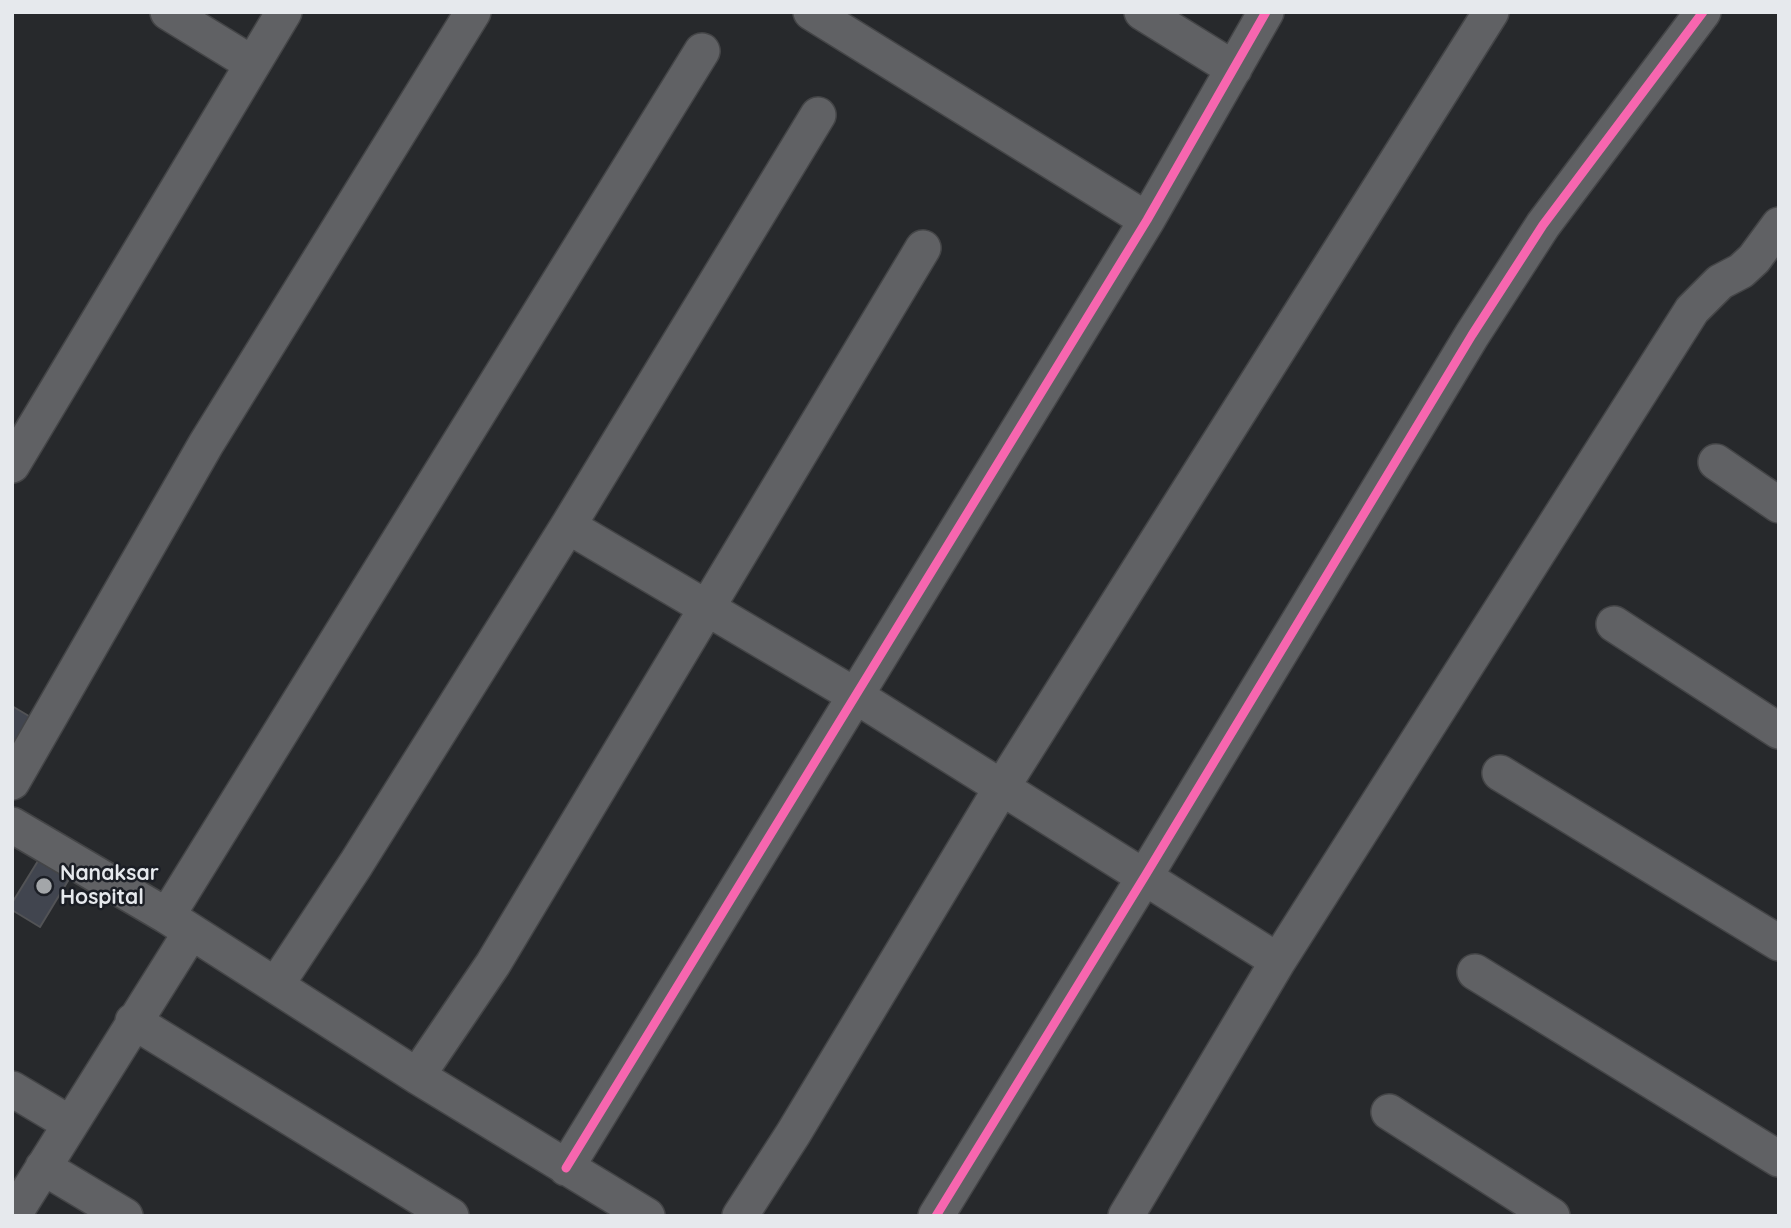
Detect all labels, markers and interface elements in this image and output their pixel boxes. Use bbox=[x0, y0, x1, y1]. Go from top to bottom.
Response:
place label: Nanaksar Hospital bbox=[60, 861, 159, 911]
marker: Nanaksar Hospital bbox=[34, 876, 54, 896]

